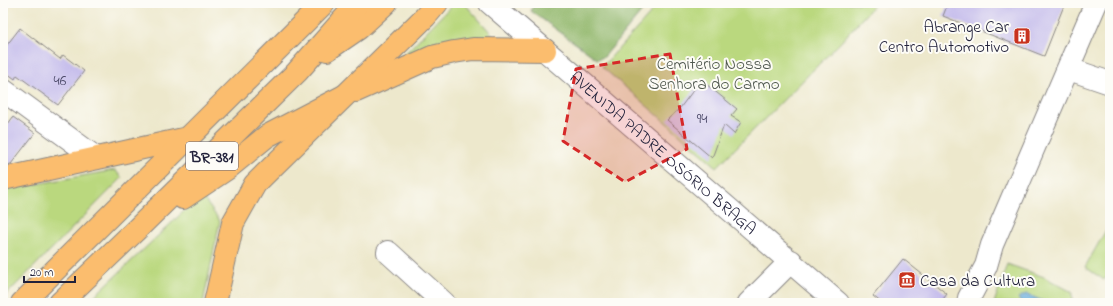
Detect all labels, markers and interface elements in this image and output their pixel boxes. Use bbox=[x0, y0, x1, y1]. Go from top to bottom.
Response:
place label: Abrange Car Centro Automotivo bbox=[879, 15, 1010, 60]
building icon: Abrange Car Centro Automotivo bbox=[1012, 26, 1032, 46]
park label: Cemitério Nossa Senhora do Carmo bbox=[649, 52, 780, 97]
street label: AVENIDA PADRE OSÓRIO BRAGA bbox=[563, 66, 761, 241]
house number: 46 bbox=[54, 70, 67, 92]
house number: 94 bbox=[697, 108, 707, 130]
road number: BR-381 bbox=[186, 142, 238, 170]
scale bar bbox=[24, 258, 75, 284]
text: 20 m bbox=[30, 264, 53, 282]
place label: Casa da Cultura bbox=[920, 269, 1035, 294]
museum icon: Casa da Cultura bbox=[897, 270, 917, 290]

